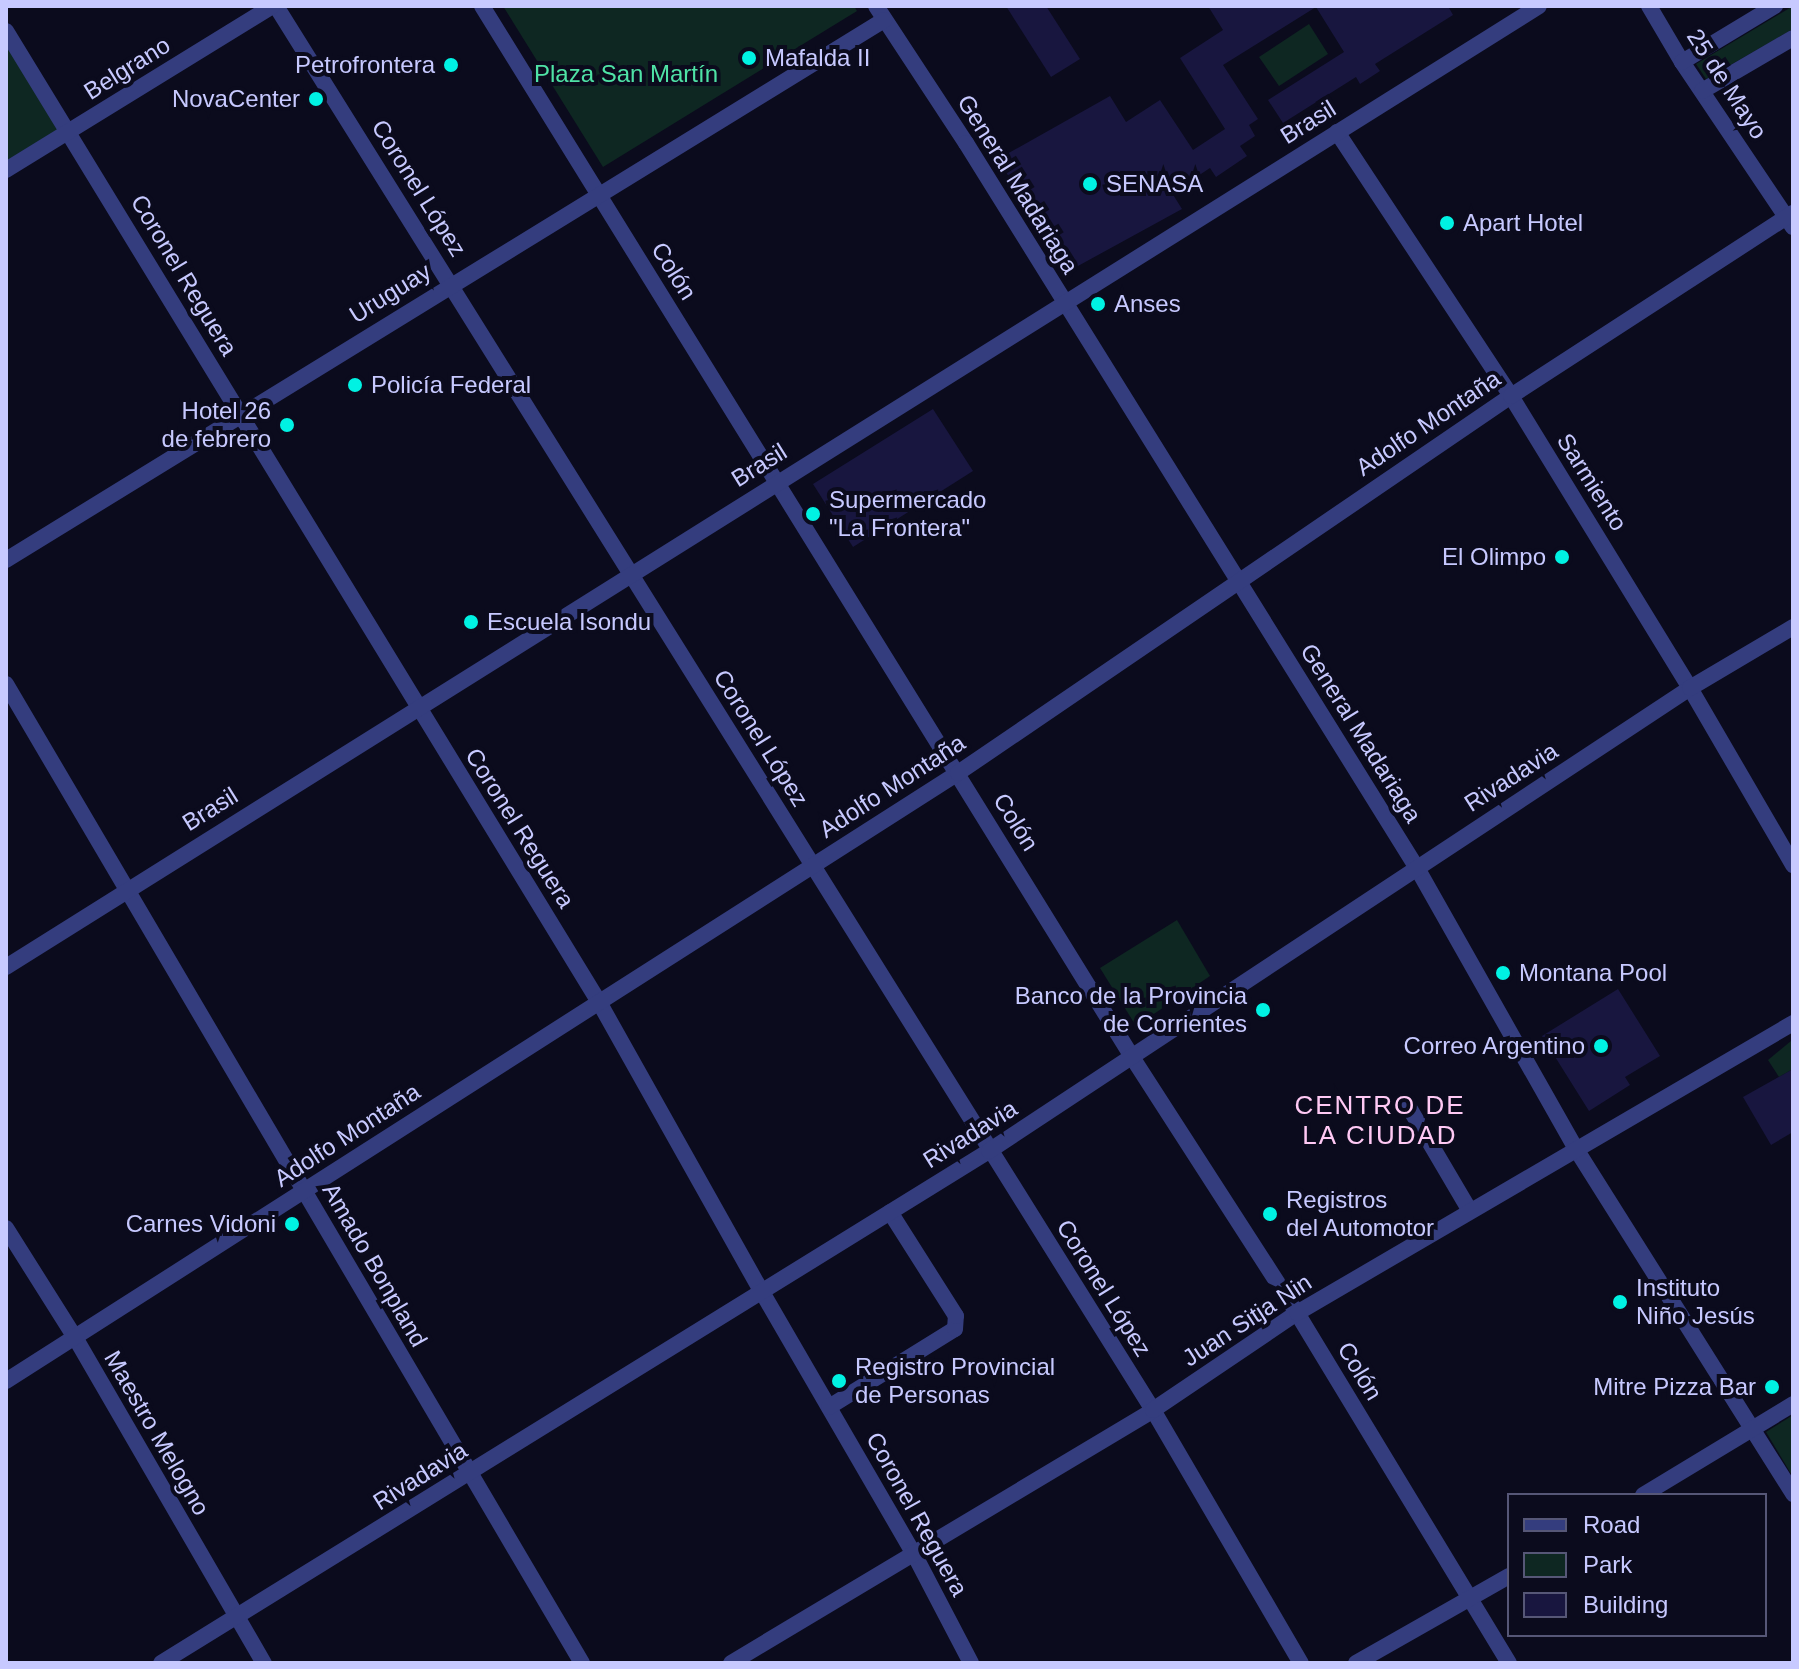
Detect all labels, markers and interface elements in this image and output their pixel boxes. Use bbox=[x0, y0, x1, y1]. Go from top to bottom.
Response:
street label: 25 de Mayo bbox=[1681, 24, 1773, 144]
street label: Belgrano bbox=[79, 30, 175, 106]
place label: Mafalda II bbox=[765, 44, 870, 72]
marker: Mafalda II bbox=[740, 49, 758, 67]
place label: Petrofrontera bbox=[295, 51, 435, 79]
marker: Petrofrontera bbox=[442, 56, 460, 74]
park label: Plaza San Martín bbox=[534, 60, 718, 88]
place label: NovaCenter bbox=[172, 85, 300, 113]
street label: General Madariaga bbox=[951, 89, 1085, 279]
marker: NovaCenter bbox=[307, 90, 325, 108]
street label: Brasil bbox=[1275, 94, 1341, 150]
street label: Coronel López bbox=[365, 114, 473, 262]
place label: SENASA bbox=[1106, 170, 1203, 198]
marker: SENASA bbox=[1081, 175, 1099, 193]
street label: Coronel Reguera bbox=[125, 189, 243, 361]
place label: Apart Hotel bbox=[1463, 209, 1583, 237]
marker: Apart Hotel bbox=[1438, 214, 1456, 232]
street label: Colón bbox=[645, 237, 703, 305]
street label: Uruguay bbox=[344, 257, 436, 329]
place label: Anses bbox=[1114, 290, 1181, 318]
marker: Anses bbox=[1089, 295, 1107, 313]
street label: Adolfo Montaña bbox=[1350, 364, 1506, 482]
place label: Policía Federal bbox=[371, 371, 531, 399]
marker: Policía Federal bbox=[346, 376, 364, 394]
place label: Hotel 26 de febrero bbox=[162, 397, 271, 453]
marker: Hotel 26 de febrero bbox=[278, 416, 296, 434]
street label: Sarmiento bbox=[1551, 428, 1633, 536]
street label: Brasil bbox=[726, 437, 792, 493]
place label: Supermercado "La Frontera" bbox=[829, 486, 986, 542]
marker: Supermercado "La Frontera" bbox=[804, 505, 822, 523]
place label: El Olimpo bbox=[1442, 543, 1546, 571]
marker: El Olimpo bbox=[1553, 548, 1571, 566]
place label: Escuela Isondu bbox=[487, 608, 651, 636]
marker: Escuela Isondu bbox=[462, 613, 480, 631]
street label: General Madariaga bbox=[1294, 638, 1428, 828]
street label: Coronel López bbox=[707, 664, 815, 812]
street label: Adolfo Montaña bbox=[814, 728, 970, 844]
street label: Rivadavia bbox=[1459, 736, 1563, 818]
street label: Coronel Reguera bbox=[459, 743, 581, 913]
street label: Brasil bbox=[177, 781, 243, 837]
street label: Colón bbox=[987, 788, 1045, 856]
place label: Montana Pool bbox=[1519, 959, 1667, 987]
marker: Montana Pool bbox=[1494, 964, 1512, 982]
place label: Banco de la Provincia de Corrientes bbox=[1015, 982, 1247, 1038]
marker: Banco de la Provincia de Corrientes bbox=[1254, 1001, 1272, 1019]
place label: Correo Argentino bbox=[1402, 1032, 1585, 1060]
marker: Correo Argentino bbox=[1592, 1037, 1610, 1055]
street label: Adolfo Montaña bbox=[269, 1077, 425, 1193]
district label: CENTRO DE LA CIUDAD bbox=[1294, 1090, 1466, 1152]
street label: Rivadavia bbox=[918, 1094, 1022, 1174]
street label: Amado Bonpland bbox=[316, 1178, 434, 1352]
place label: Registros del Automotor bbox=[1286, 1186, 1435, 1242]
marker: Registros del Automotor bbox=[1261, 1205, 1279, 1223]
place label: Carnes Vidoni bbox=[126, 1210, 276, 1238]
street label: Coronel López bbox=[1050, 1214, 1158, 1362]
marker: Carnes Vidoni bbox=[283, 1215, 301, 1233]
street label: Juan Sitja Nin bbox=[1177, 1268, 1317, 1372]
place label: Instituto Niño Jesús bbox=[1636, 1274, 1755, 1330]
marker: Instituto Niño Jesús bbox=[1611, 1293, 1629, 1311]
street label: Colón bbox=[1332, 1337, 1388, 1405]
street label: Maestro Melogno bbox=[98, 1346, 216, 1520]
place label: Registro Provincial de Personas bbox=[855, 1353, 1055, 1409]
marker: Registro Provincial de Personas bbox=[830, 1372, 848, 1390]
place label: Mitre Pizza Bar bbox=[1593, 1373, 1756, 1401]
marker: Mitre Pizza Bar bbox=[1763, 1378, 1781, 1396]
street label: Coronel Reguera bbox=[860, 1427, 974, 1601]
street label: Rivadavia bbox=[368, 1436, 472, 1516]
legend bbox=[1507, 1493, 1767, 1637]
text: Road bbox=[1583, 1511, 1640, 1538]
text: Park bbox=[1583, 1551, 1632, 1578]
text: Building bbox=[1583, 1591, 1668, 1618]

